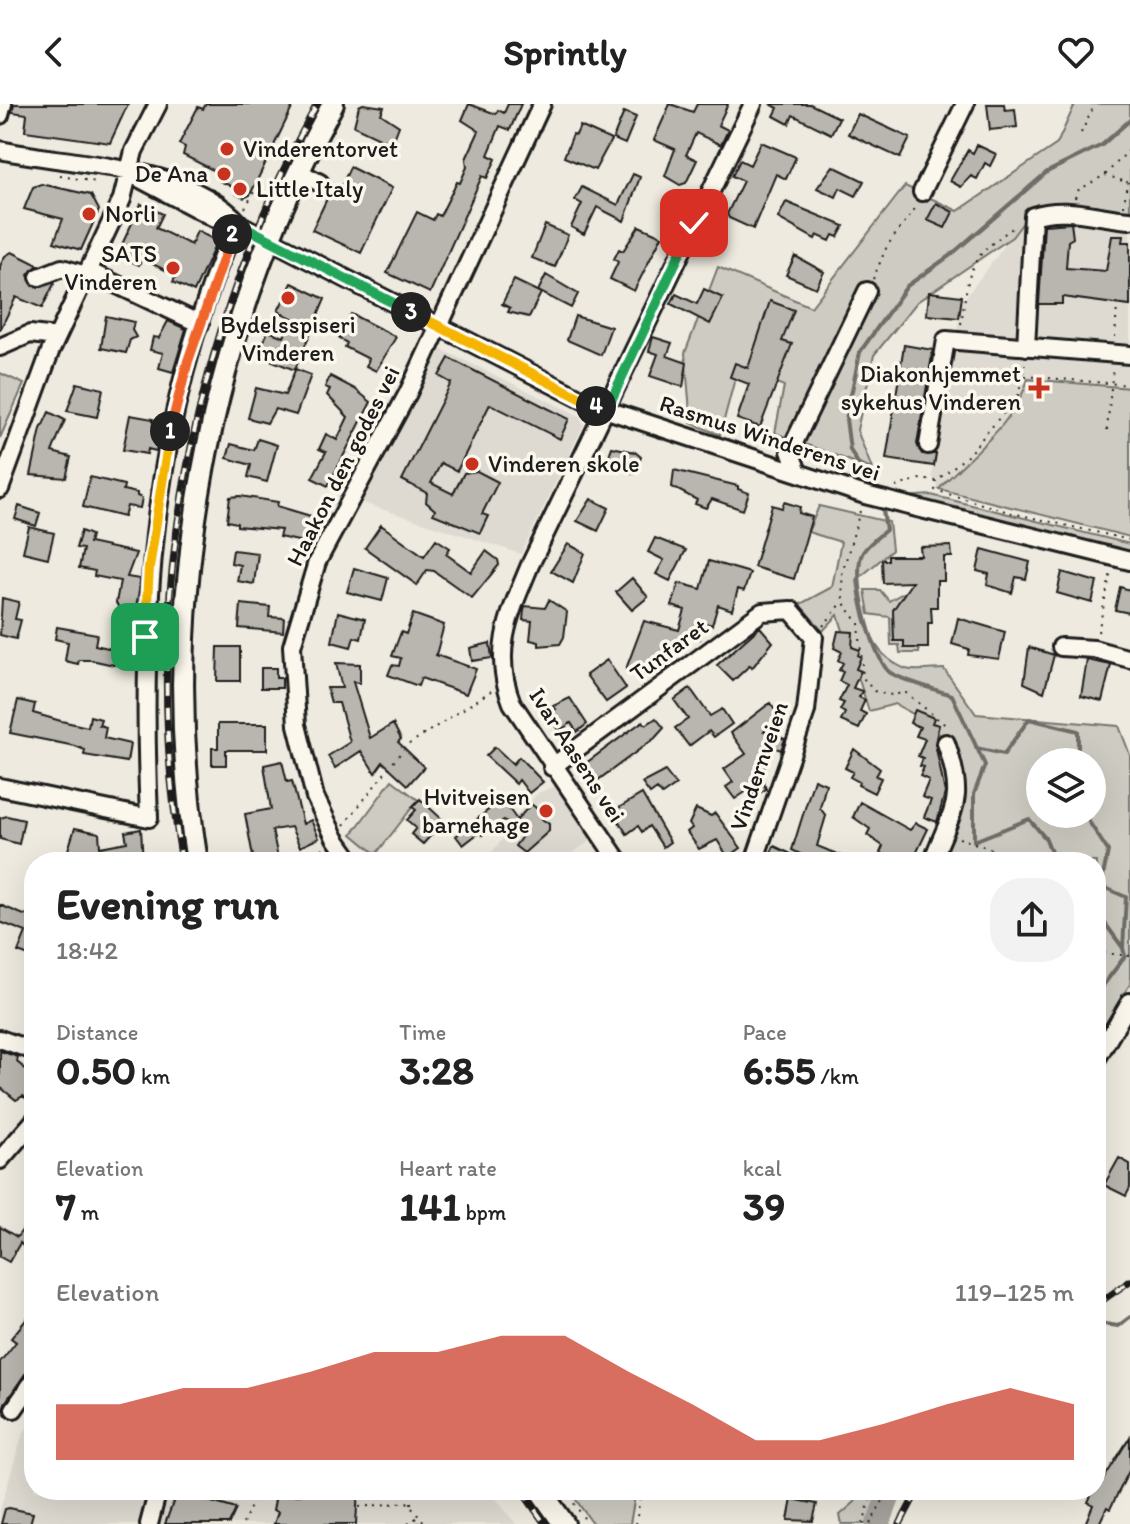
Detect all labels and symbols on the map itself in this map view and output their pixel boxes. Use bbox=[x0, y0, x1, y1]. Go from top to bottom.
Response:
place label: Vinderentorvet bbox=[243, 134, 398, 163]
marker: Vinderentorvet bbox=[218, 140, 236, 158]
place label: De Ana bbox=[135, 159, 208, 188]
marker: De Ana bbox=[215, 165, 233, 183]
place label: Little Italy bbox=[256, 174, 363, 203]
marker: Little Italy bbox=[231, 180, 249, 198]
pin bbox=[660, 189, 728, 257]
place label: Norli bbox=[105, 199, 156, 228]
marker: Norli bbox=[80, 205, 98, 223]
pin: 2 bbox=[212, 214, 252, 254]
place label: SATS Vinderen bbox=[64, 239, 157, 296]
marker: SATS Vinderen bbox=[164, 259, 182, 277]
marker: Bydelsspiseri Vinderen bbox=[279, 289, 297, 307]
pin: 3 bbox=[391, 292, 431, 332]
place label: Bydelsspiseri Vinderen bbox=[220, 310, 356, 367]
place label: Diakonhjemmet sykehus Vinderen bbox=[841, 359, 1021, 416]
street label: Haakon den godes vei bbox=[279, 361, 406, 571]
marker: Diakonhjemmet sykehus Vinderen bbox=[1028, 377, 1050, 399]
pin: 4 bbox=[576, 386, 616, 426]
street label: Rasmus Winderens vei bbox=[656, 388, 884, 487]
pin: 1 bbox=[150, 411, 190, 451]
place label: Vinderen skole bbox=[488, 449, 640, 478]
marker: Vinderen skole bbox=[463, 455, 481, 473]
pin bbox=[111, 603, 179, 671]
street label: Tunfaret bbox=[624, 612, 713, 688]
street label: Ivar Aasens vei bbox=[523, 682, 632, 828]
street label: Vindernveien bbox=[723, 697, 794, 834]
place label: Hvitveisen barnehage bbox=[422, 782, 530, 839]
marker: Hvitveisen barnehage bbox=[537, 802, 555, 820]

